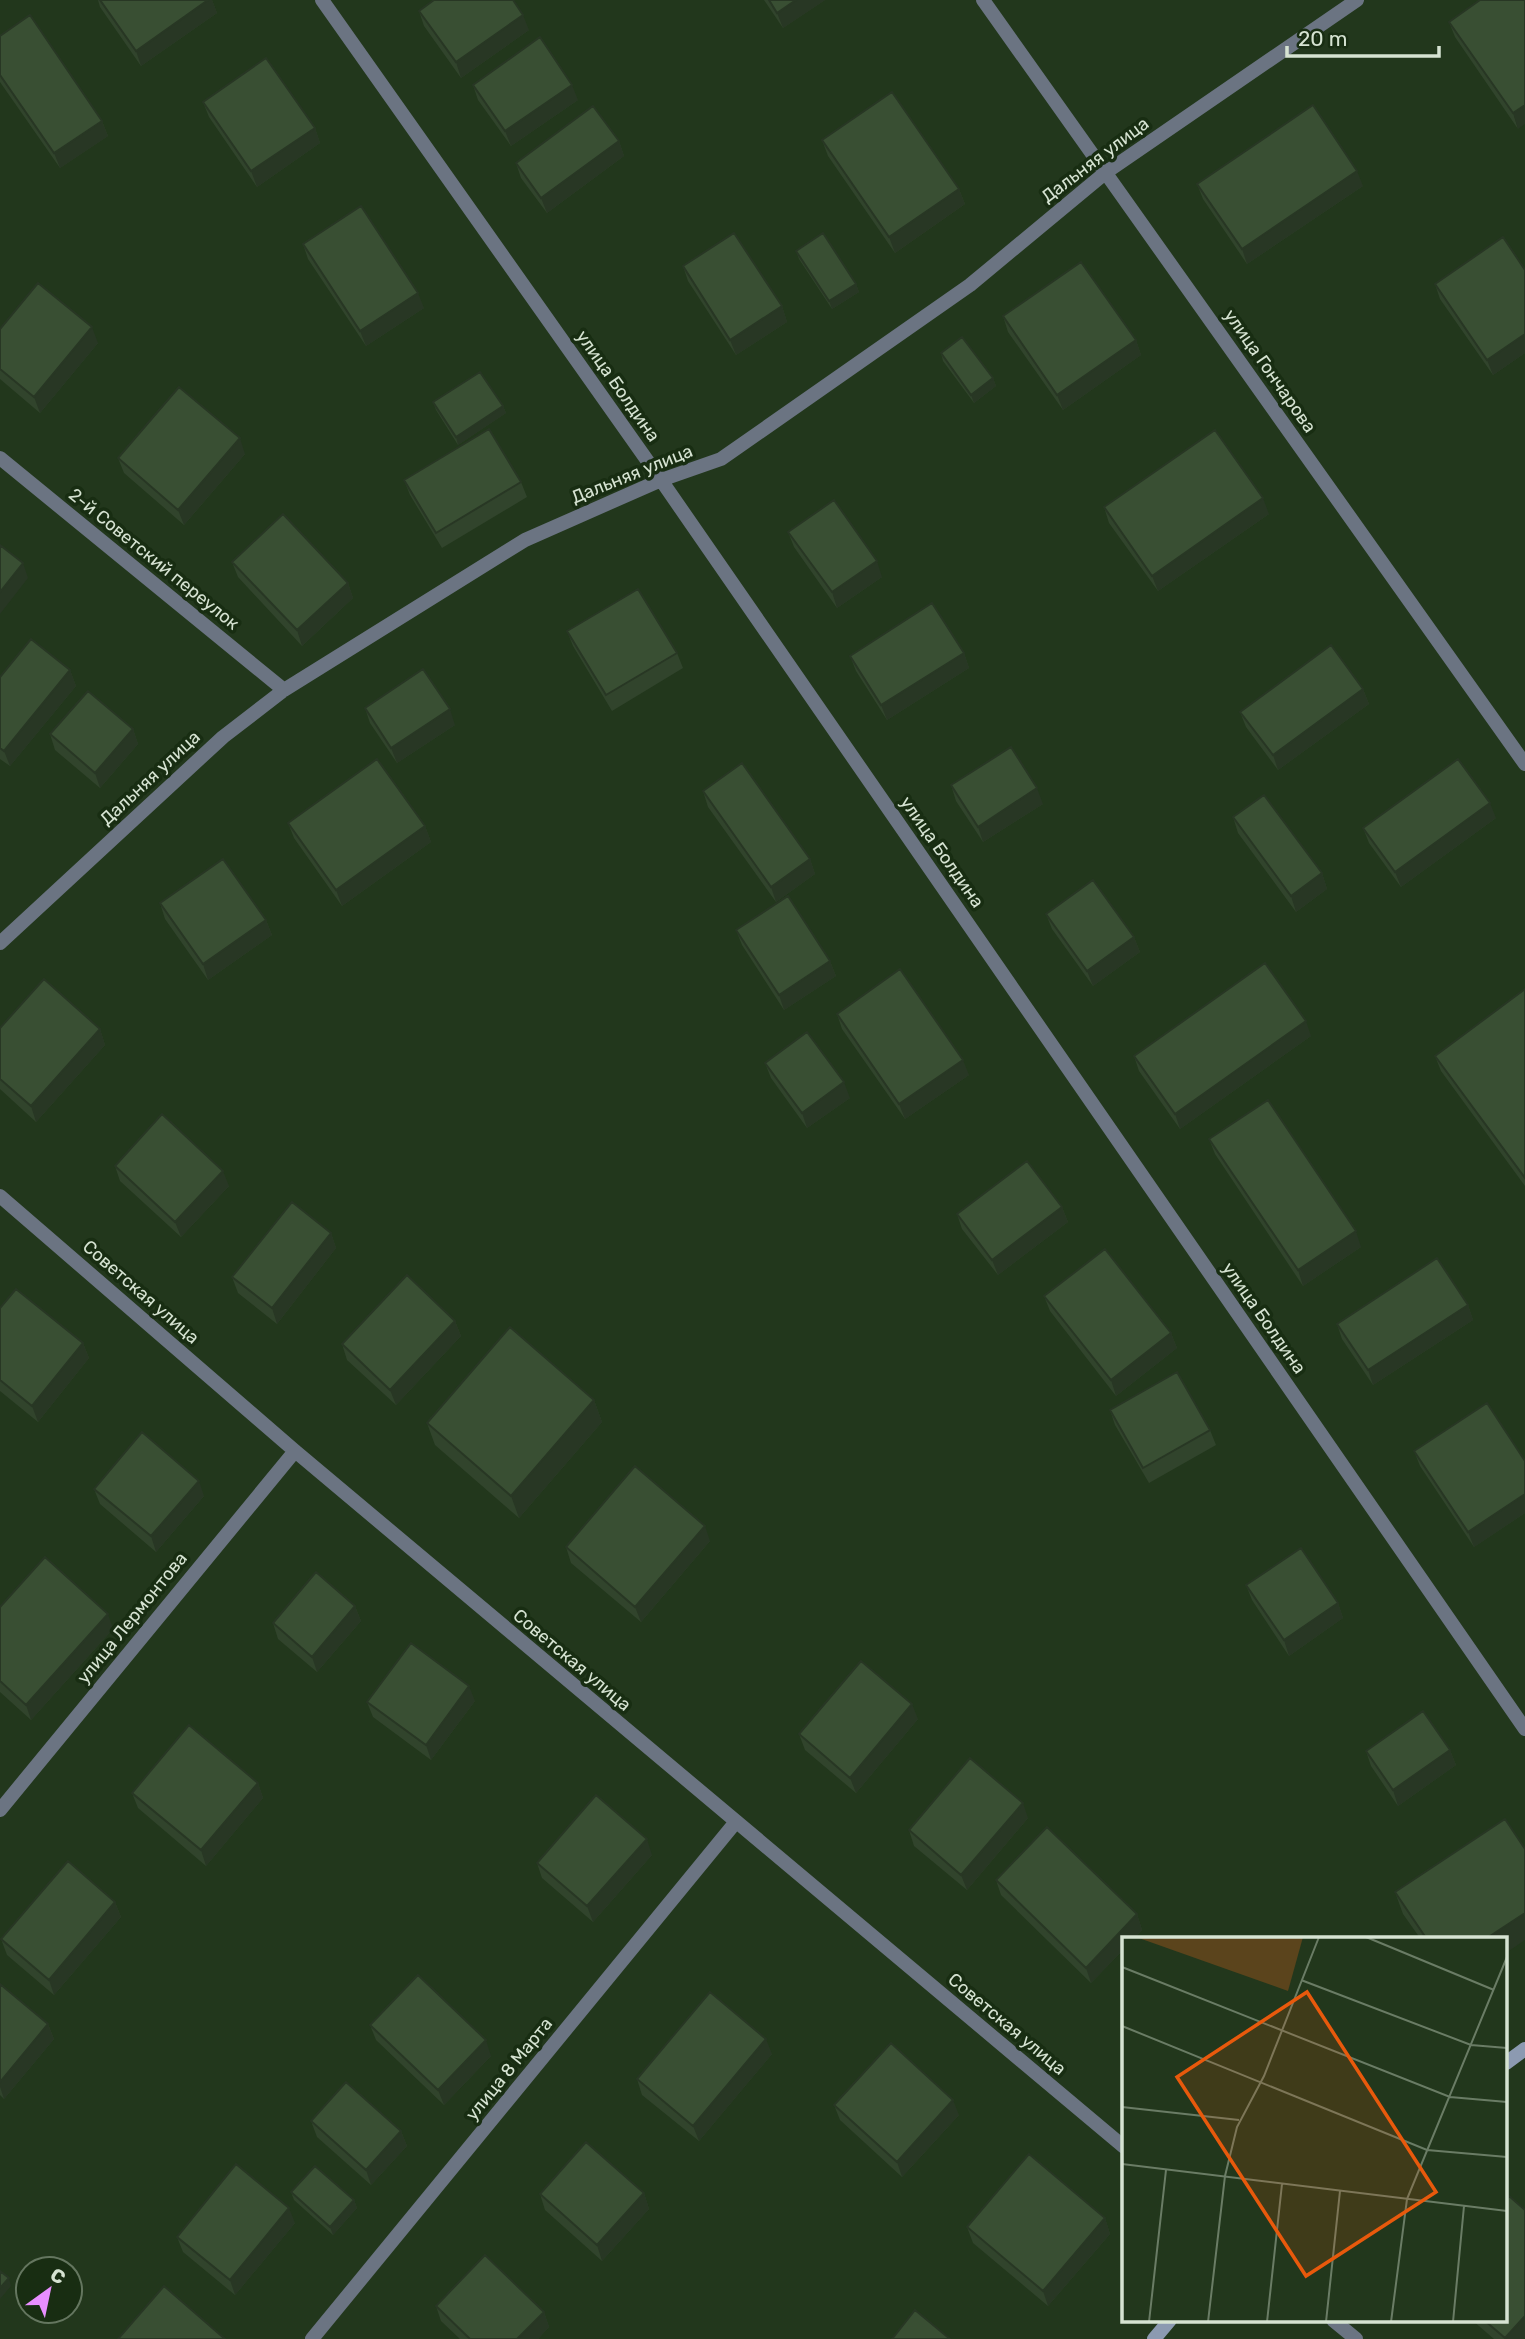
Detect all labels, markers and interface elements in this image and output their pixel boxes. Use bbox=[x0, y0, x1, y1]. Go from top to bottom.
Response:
scale bar bbox=[1287, 14, 1439, 58]
text: 20 m bbox=[1298, 26, 1347, 51]
street label: Дальняя улица bbox=[1037, 112, 1153, 208]
street label: улица Гончарова bbox=[1219, 305, 1321, 437]
street label: улица Болдина bbox=[571, 326, 665, 446]
street label: Дальняя улица bbox=[568, 440, 696, 508]
street label: 2-й Советский переулок bbox=[64, 484, 244, 635]
street label: Дальняя улица bbox=[95, 726, 205, 830]
street label: улица Болдина bbox=[895, 792, 989, 912]
street label: Советская улица bbox=[78, 1235, 204, 1349]
street label: улица Болдина bbox=[1217, 1258, 1311, 1378]
street label: улица Лермонтова bbox=[72, 1548, 192, 1688]
street label: Советская улица bbox=[509, 1604, 635, 1716]
inset map bbox=[1122, 1937, 1508, 2322]
street label: Советская улица bbox=[944, 1968, 1070, 2080]
street label: улица 8 Марта bbox=[461, 2013, 557, 2125]
north arrow bbox=[14, 2255, 84, 2325]
text: С bbox=[46, 2263, 70, 2289]

